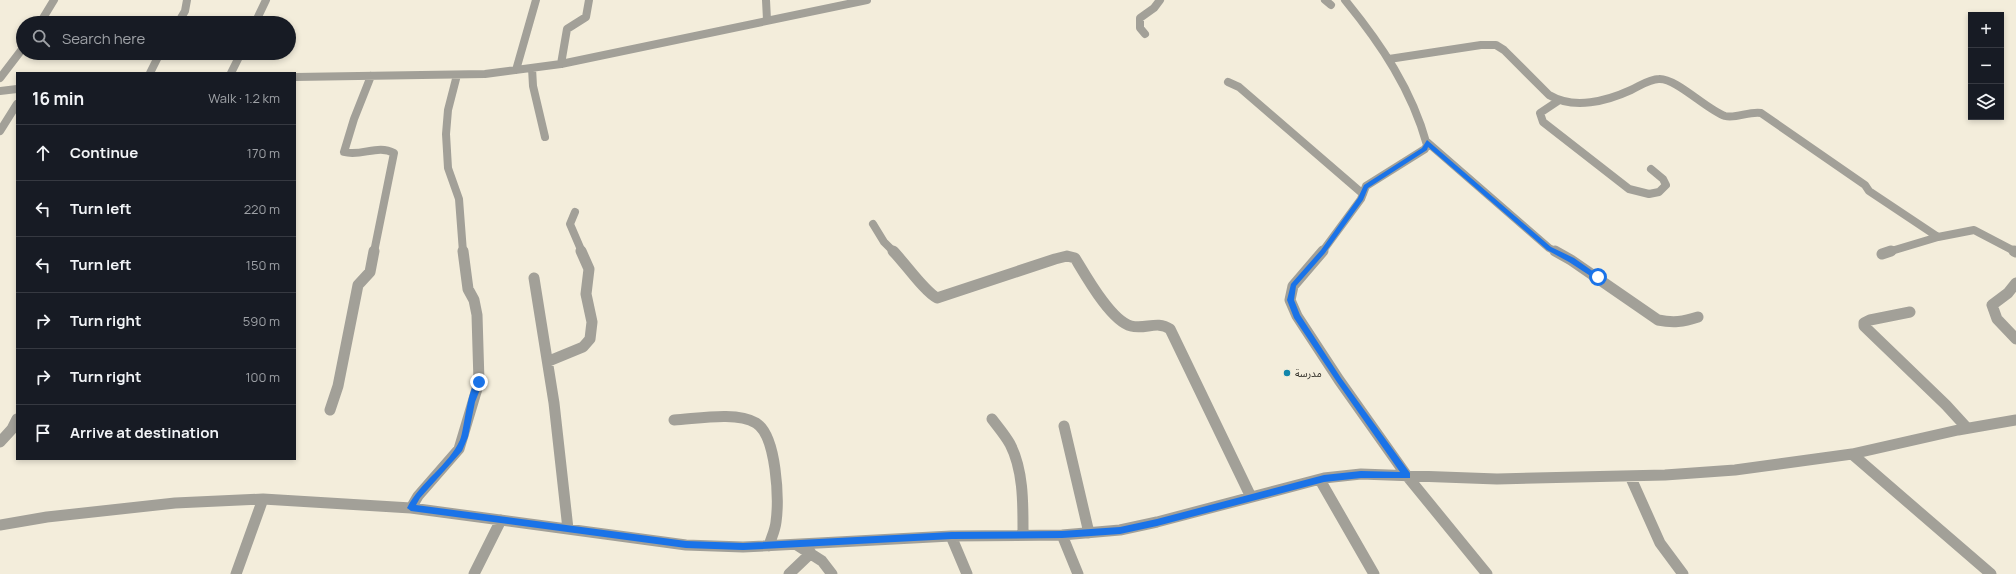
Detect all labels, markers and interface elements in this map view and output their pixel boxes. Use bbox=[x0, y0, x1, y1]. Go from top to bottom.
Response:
map controls bbox=[1968, 12, 2004, 120]
button: + bbox=[1968, 12, 2004, 48]
search box bbox=[16, 16, 296, 60]
icon: search bbox=[30, 27, 52, 49]
text: Search here bbox=[62, 28, 145, 49]
button: − bbox=[1968, 48, 2004, 84]
button: layers bbox=[1968, 84, 2004, 120]
text: 16 min bbox=[32, 87, 84, 110]
text: Walk · 1.2 km bbox=[208, 89, 280, 107]
icon: ahead bbox=[32, 142, 54, 164]
text: Continue bbox=[70, 142, 138, 163]
text: 170 m bbox=[247, 144, 280, 162]
icon: left bbox=[32, 198, 54, 220]
text: Turn left bbox=[70, 198, 132, 219]
text: 220 m bbox=[244, 200, 280, 218]
icon: left bbox=[32, 254, 54, 276]
text: Turn left bbox=[70, 254, 132, 275]
text: 150 m bbox=[246, 256, 280, 274]
route start bbox=[1589, 268, 1607, 286]
icon: right bbox=[32, 310, 54, 332]
text: Turn right bbox=[70, 310, 141, 331]
text: 590 m bbox=[243, 312, 280, 330]
icon: right bbox=[32, 366, 54, 388]
text: Turn right bbox=[70, 366, 141, 387]
place label: مدرسة bbox=[1295, 366, 1322, 380]
text: 100 m bbox=[245, 368, 280, 386]
marker: مدرسة bbox=[1282, 368, 1292, 378]
route end bbox=[470, 373, 488, 391]
icon: arrive bbox=[32, 422, 54, 444]
text: Arrive at destination bbox=[70, 422, 219, 443]

